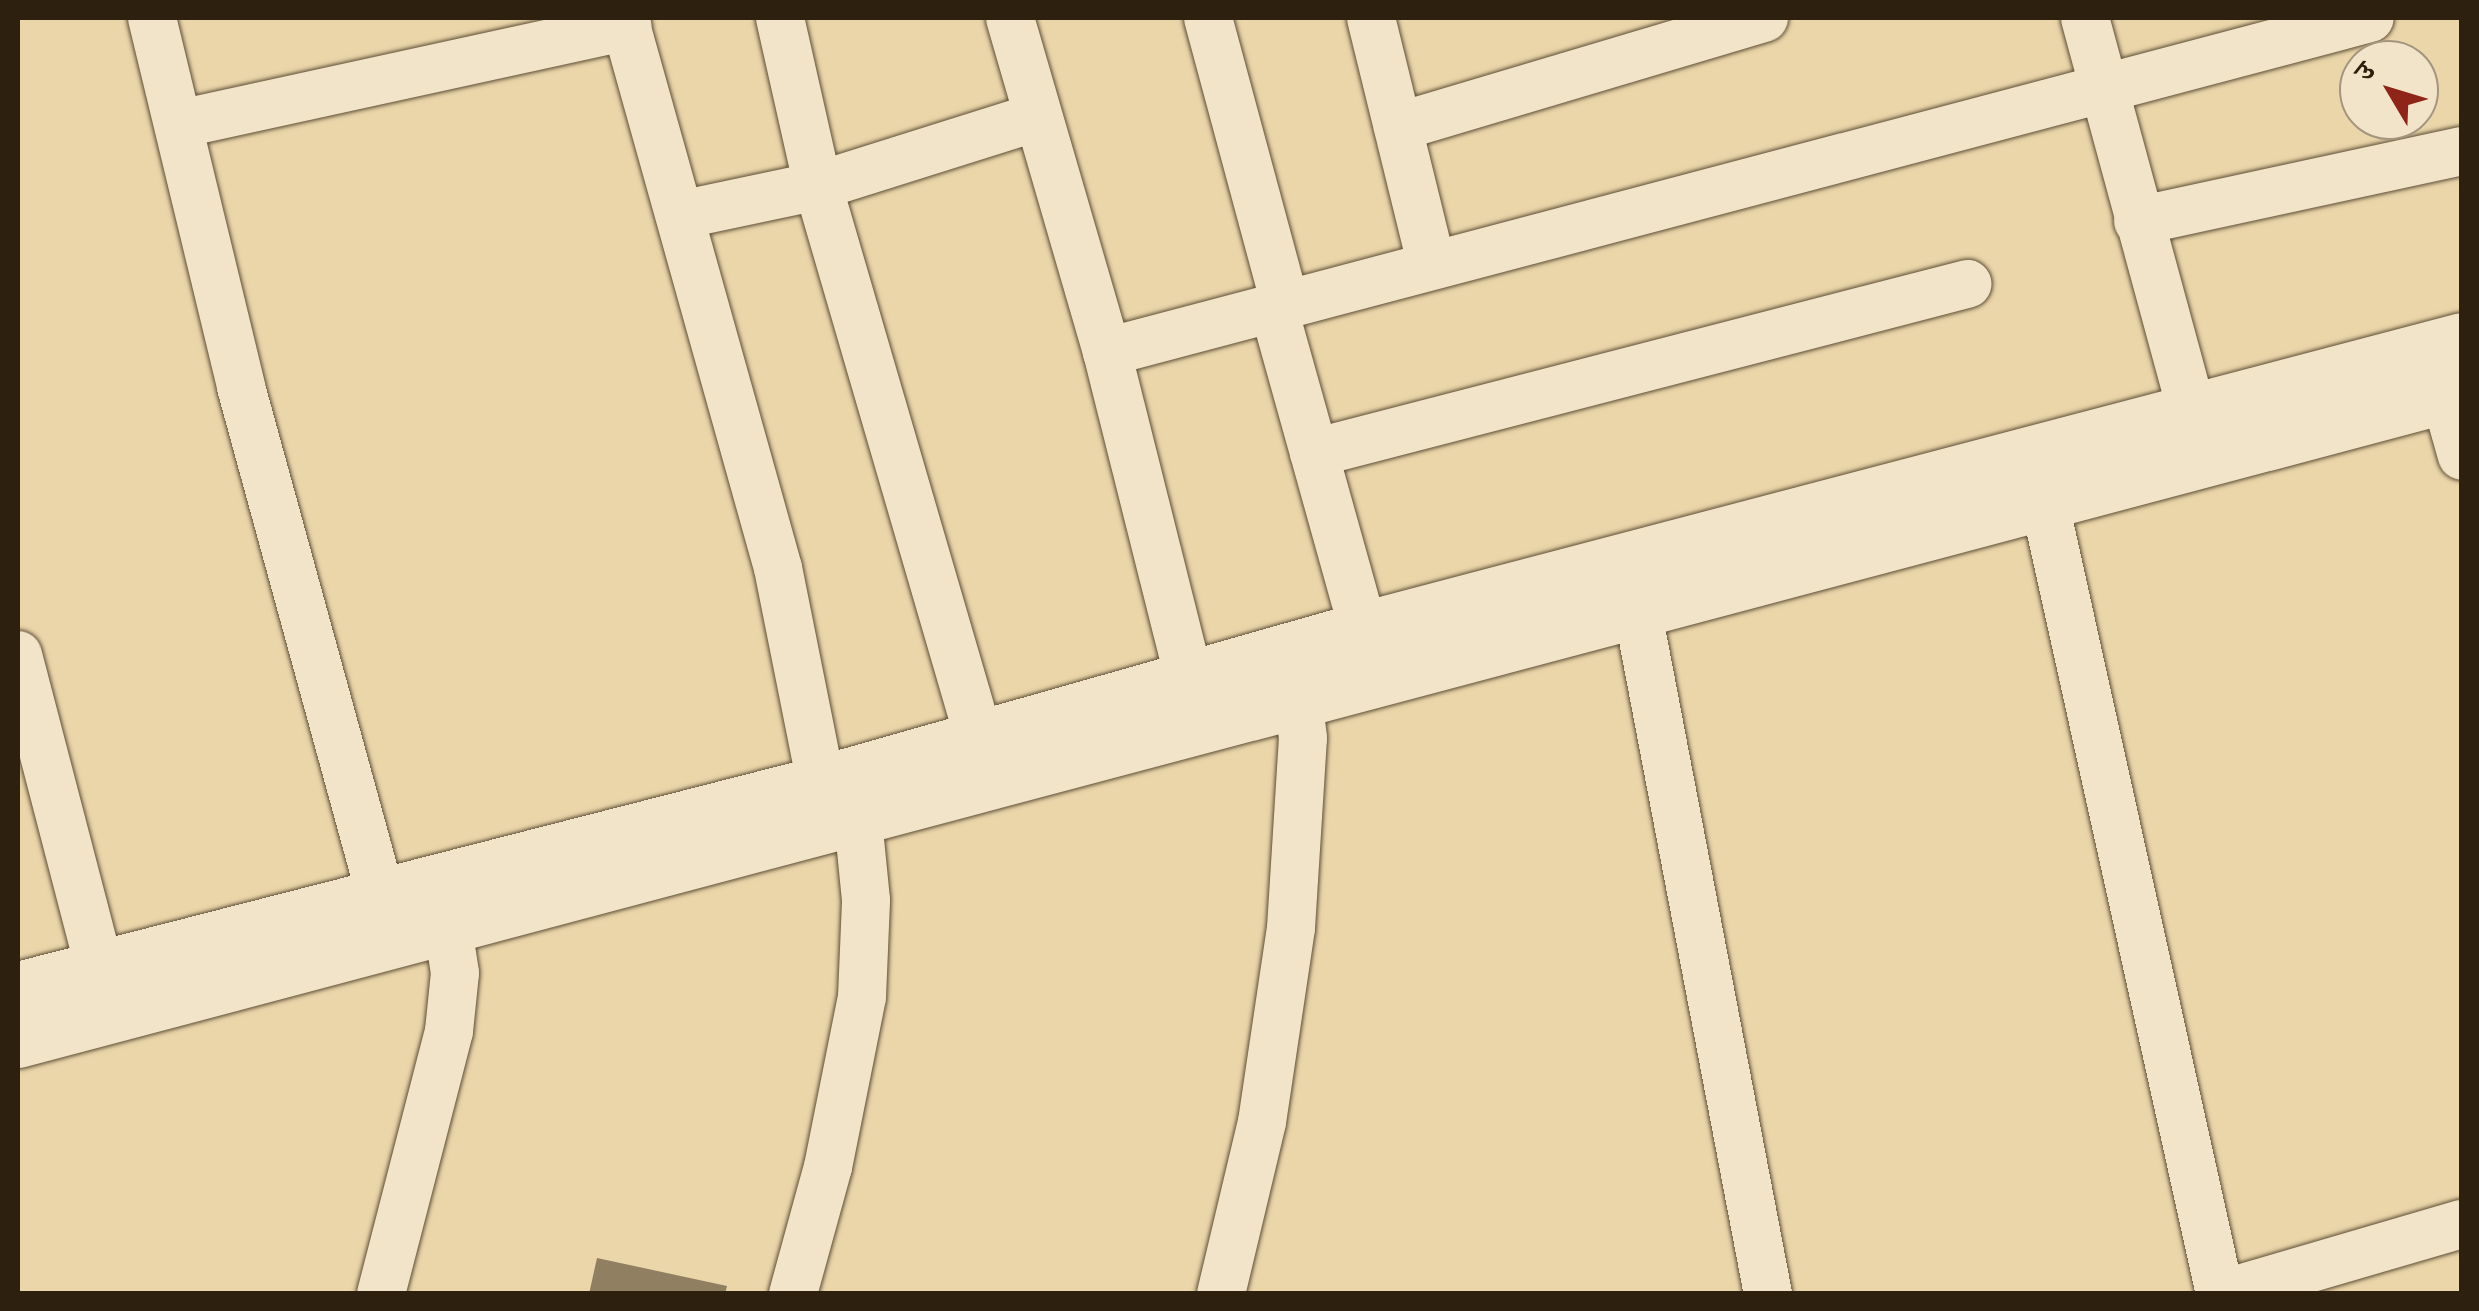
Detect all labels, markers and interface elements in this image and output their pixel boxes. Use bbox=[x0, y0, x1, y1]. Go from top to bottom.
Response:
north arrow bbox=[2339, 40, 2439, 140]
text: उ bbox=[2348, 56, 2385, 89]

